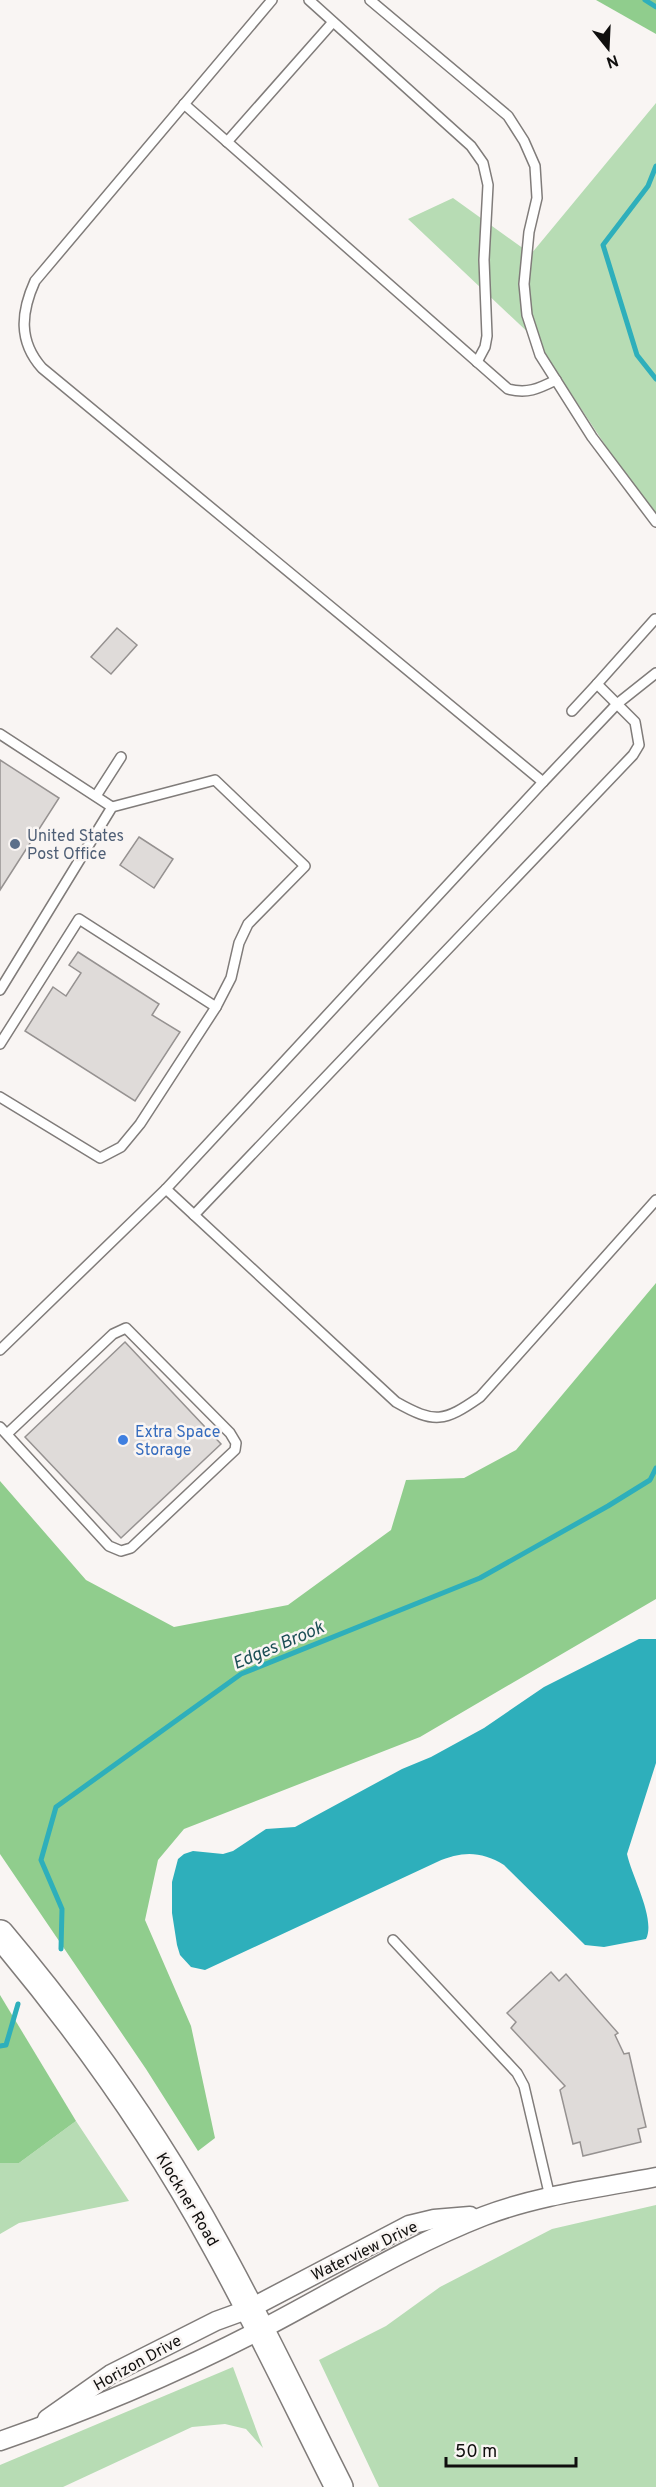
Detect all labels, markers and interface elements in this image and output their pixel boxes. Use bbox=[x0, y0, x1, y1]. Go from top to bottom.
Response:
north arrow bbox=[578, 18, 638, 78]
text: N bbox=[603, 49, 621, 72]
place label: United States Post Office bbox=[27, 827, 124, 865]
marker: United States Post Office bbox=[8, 837, 22, 851]
place label: Extra Space Storage bbox=[135, 1423, 220, 1461]
marker: Extra Space Storage bbox=[116, 1433, 130, 1447]
water label: Edges Brook bbox=[229, 1616, 329, 1676]
street label: Klockner Road bbox=[151, 2150, 222, 2250]
street label: Waterview Drive bbox=[308, 2217, 421, 2286]
street label: Horizon Drive bbox=[90, 2331, 186, 2396]
scale bar bbox=[446, 2430, 576, 2468]
text: 50 m bbox=[455, 2441, 497, 2464]

